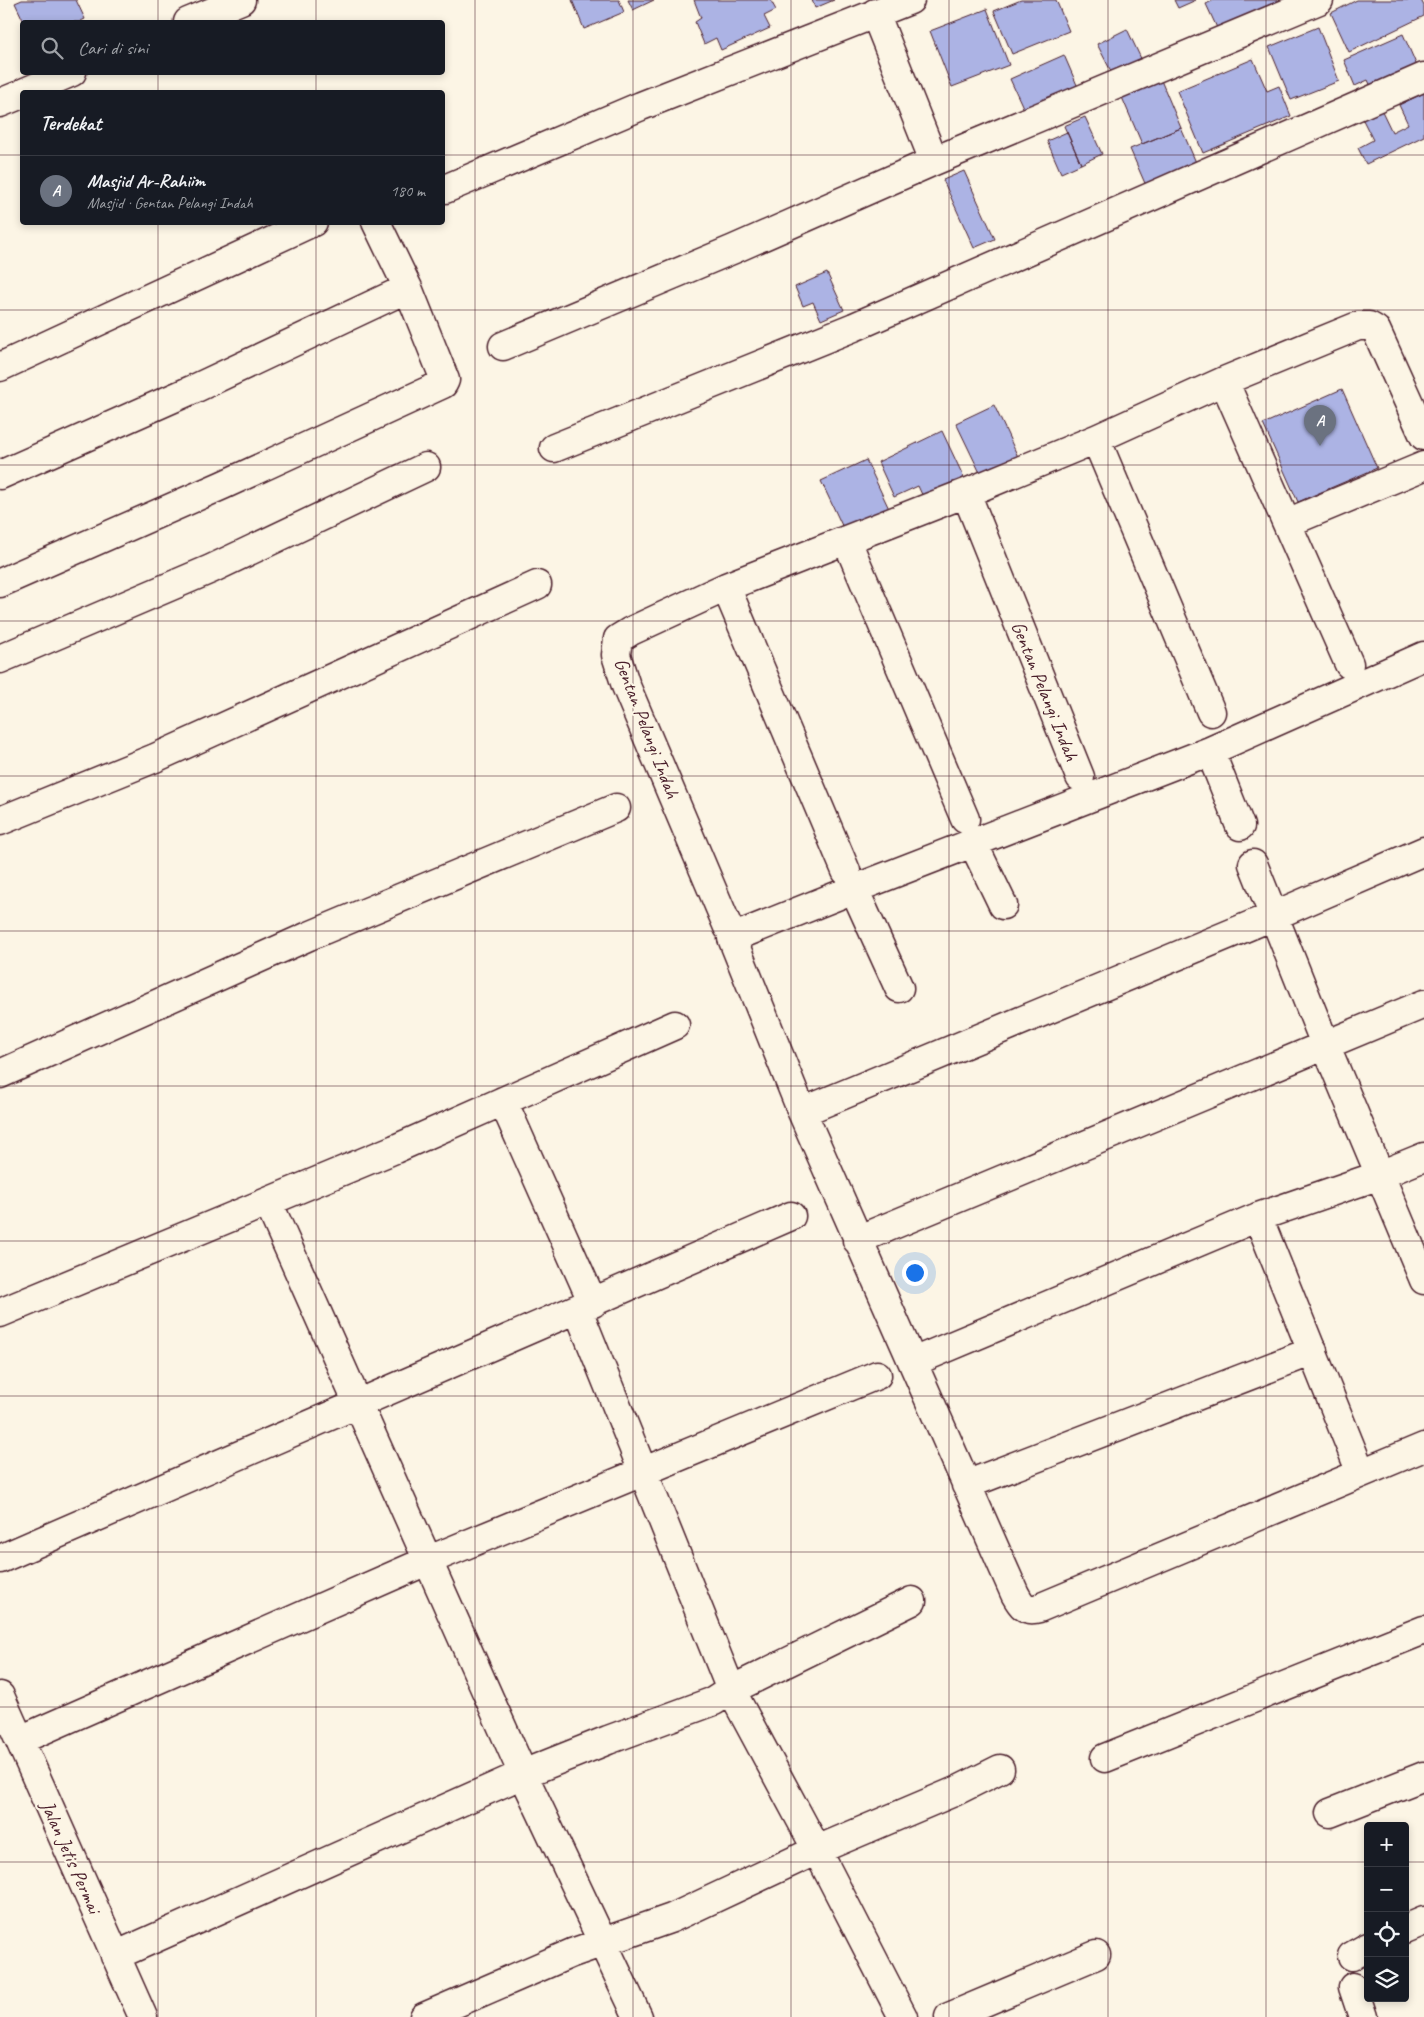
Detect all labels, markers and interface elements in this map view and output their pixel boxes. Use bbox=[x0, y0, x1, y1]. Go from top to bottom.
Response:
search box bbox=[20, 20, 445, 75]
icon: search bbox=[38, 34, 66, 62]
text: Cari di sini bbox=[78, 36, 148, 60]
text: Terdekat bbox=[40, 110, 101, 136]
text: Masjid Ar-Rahiim bbox=[87, 169, 205, 193]
text: A bbox=[52, 181, 60, 201]
text: 180 m bbox=[391, 181, 425, 201]
text: Masjid · Gentan Pelangi Indah bbox=[87, 193, 253, 213]
pin: A bbox=[1304, 405, 1336, 446]
street label: Gentan Pelangi Indah bbox=[1006, 618, 1085, 765]
street label: Gentan Pelangi Indah bbox=[609, 654, 686, 803]
your location bbox=[902, 1260, 928, 1286]
street label: Jalan Jetis Permai bbox=[35, 1796, 108, 1919]
map controls bbox=[1364, 1822, 1409, 2002]
button: + bbox=[1364, 1822, 1409, 1867]
button: − bbox=[1364, 1867, 1409, 1912]
button: locate bbox=[1364, 1912, 1409, 1957]
button: layers bbox=[1364, 1957, 1409, 2002]

